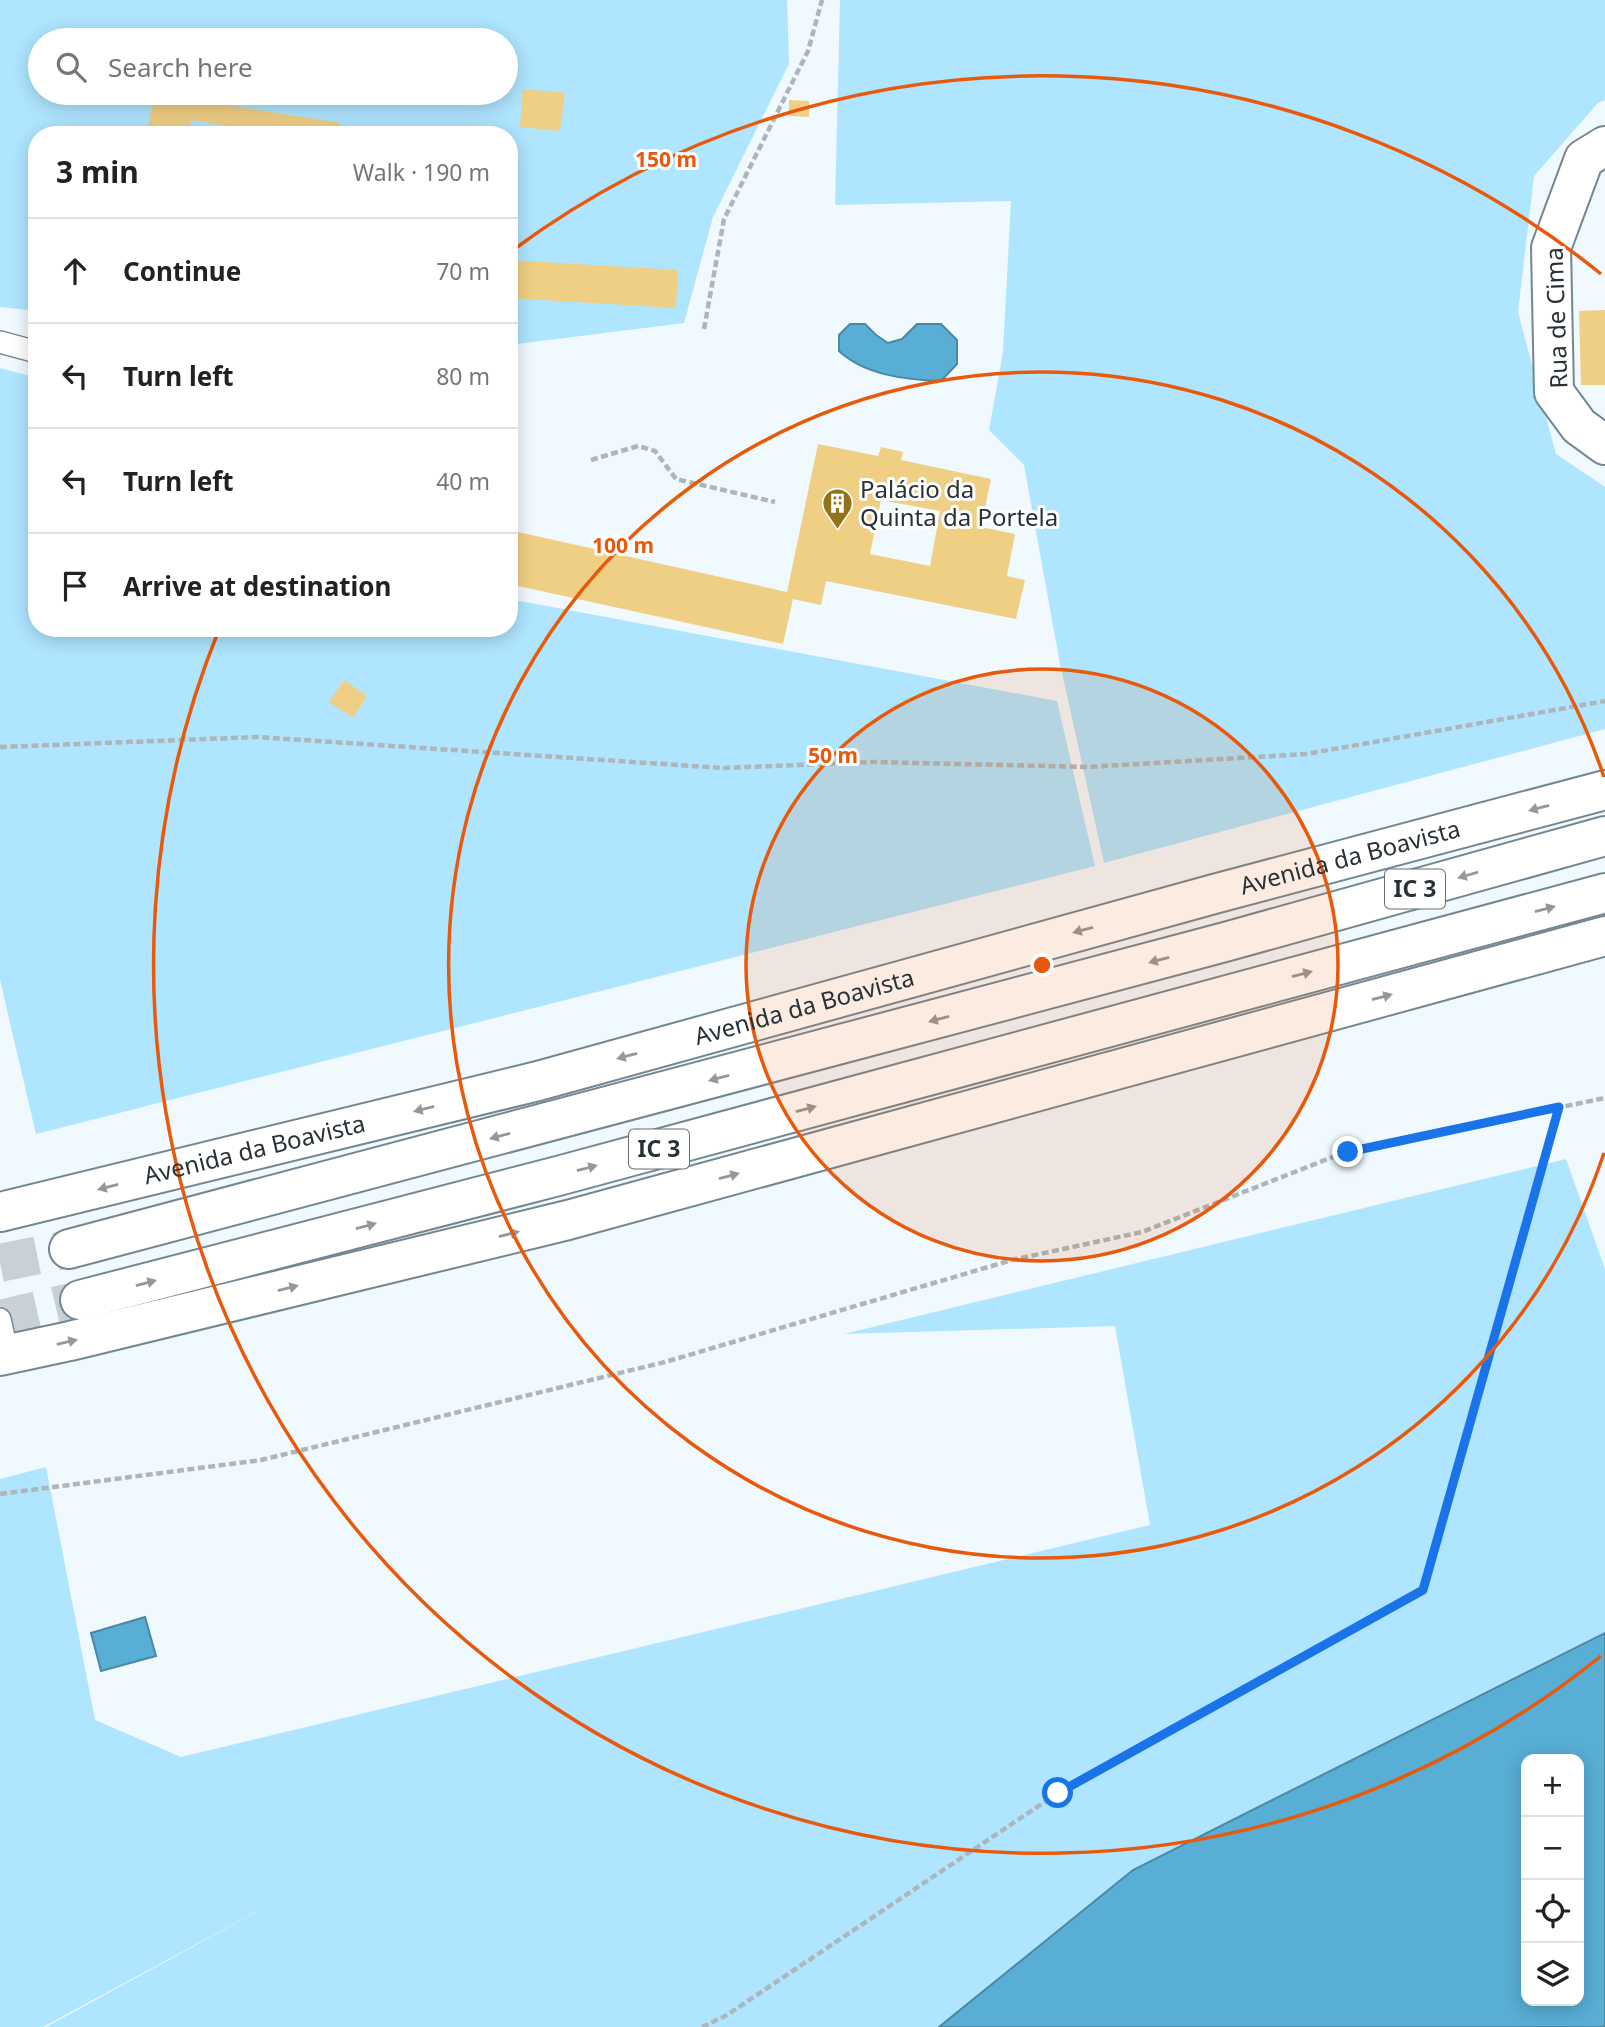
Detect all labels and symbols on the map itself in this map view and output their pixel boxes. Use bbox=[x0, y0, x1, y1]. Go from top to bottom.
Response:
text: 150 m bbox=[635, 145, 697, 173]
street label: Rua de Cima bbox=[1537, 247, 1574, 389]
place label: Palácio da Quinta da Portela bbox=[860, 472, 1058, 533]
building icon: Palácio da Quinta da Portela bbox=[820, 487, 854, 531]
text: 100 m bbox=[592, 531, 654, 559]
text: 50 m bbox=[808, 741, 858, 769]
one-way arrow bbox=[1528, 803, 1549, 813]
street label: Avenida da Boavista bbox=[1236, 811, 1464, 901]
road number: IC 3 bbox=[1385, 870, 1445, 908]
one-way arrow bbox=[1458, 870, 1479, 880]
one-way arrow bbox=[1534, 903, 1556, 914]
one-way arrow bbox=[1072, 926, 1093, 936]
centre of rings bbox=[1030, 953, 1054, 977]
one-way arrow bbox=[1148, 955, 1170, 966]
street label: Avenida da Boavista bbox=[690, 960, 918, 1052]
one-way arrow bbox=[1291, 968, 1313, 979]
one-way arrow bbox=[1371, 991, 1393, 1002]
one-way arrow bbox=[928, 1014, 950, 1025]
one-way arrow bbox=[617, 1052, 638, 1062]
one-way arrow bbox=[709, 1073, 730, 1083]
one-way arrow bbox=[796, 1103, 817, 1113]
one-way arrow bbox=[413, 1104, 435, 1115]
street label: Avenida da Boavista bbox=[140, 1106, 368, 1191]
road number: IC 3 bbox=[629, 1130, 689, 1168]
one-way arrow bbox=[488, 1131, 510, 1142]
route end bbox=[1332, 1136, 1363, 1167]
one-way arrow bbox=[576, 1163, 597, 1173]
one-way arrow bbox=[718, 1170, 739, 1180]
one-way arrow bbox=[97, 1182, 119, 1193]
one-way arrow bbox=[356, 1220, 378, 1231]
one-way arrow bbox=[498, 1228, 520, 1239]
one-way arrow bbox=[135, 1277, 157, 1288]
one-way arrow bbox=[277, 1282, 299, 1293]
one-way arrow bbox=[56, 1336, 78, 1347]
route start bbox=[1042, 1777, 1073, 1808]

